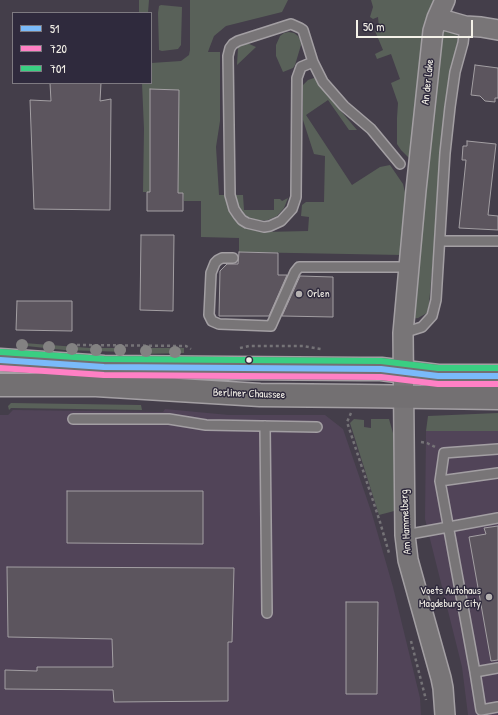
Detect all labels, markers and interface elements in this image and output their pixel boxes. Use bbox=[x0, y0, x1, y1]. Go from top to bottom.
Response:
legend bbox=[12, 12, 152, 84]
scale bar bbox=[358, 12, 475, 38]
text: 50 m bbox=[363, 18, 384, 35]
text: 51 bbox=[50, 20, 59, 37]
text: 720 bbox=[50, 40, 67, 57]
street label: An der Lake bbox=[419, 59, 437, 105]
text: 701 bbox=[50, 60, 66, 77]
place label: Orlen bbox=[307, 287, 330, 301]
marker: Orlen bbox=[294, 289, 304, 299]
unlabelled marker bbox=[244, 355, 254, 365]
street label: Berliner Chaussee bbox=[213, 386, 285, 402]
street label: Am Hammelberg bbox=[398, 489, 414, 555]
place label: Voets Autohaus Magdeburg City bbox=[419, 584, 481, 610]
marker: Voets Autohaus Magdeburg City bbox=[484, 592, 494, 602]

